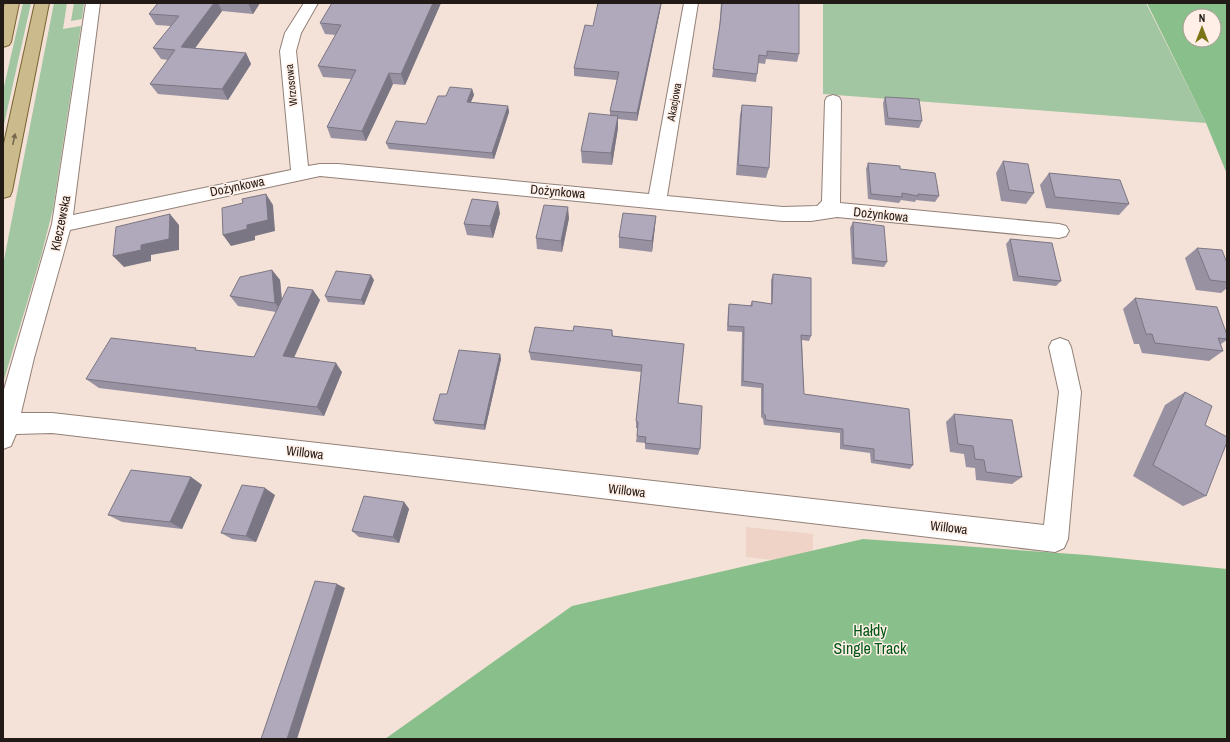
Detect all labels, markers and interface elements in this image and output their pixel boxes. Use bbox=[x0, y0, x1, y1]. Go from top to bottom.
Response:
north arrow bbox=[1182, 8, 1222, 48]
text: N bbox=[1199, 11, 1205, 25]
street label: Wrzosowa bbox=[282, 63, 300, 107]
street label: Akacjowa bbox=[664, 82, 684, 123]
one-way arrow bbox=[11, 133, 17, 145]
street label: Dożynkowa bbox=[208, 172, 266, 201]
street label: Dożynkowa bbox=[530, 181, 586, 202]
street label: Kleczewska bbox=[47, 194, 74, 252]
street label: Dożynkowa bbox=[853, 203, 909, 226]
street label: Willowa bbox=[285, 442, 325, 463]
street label: Willowa bbox=[607, 480, 647, 501]
street label: Willowa bbox=[929, 517, 969, 538]
park label: Hałdy Single Track bbox=[834, 619, 907, 659]

